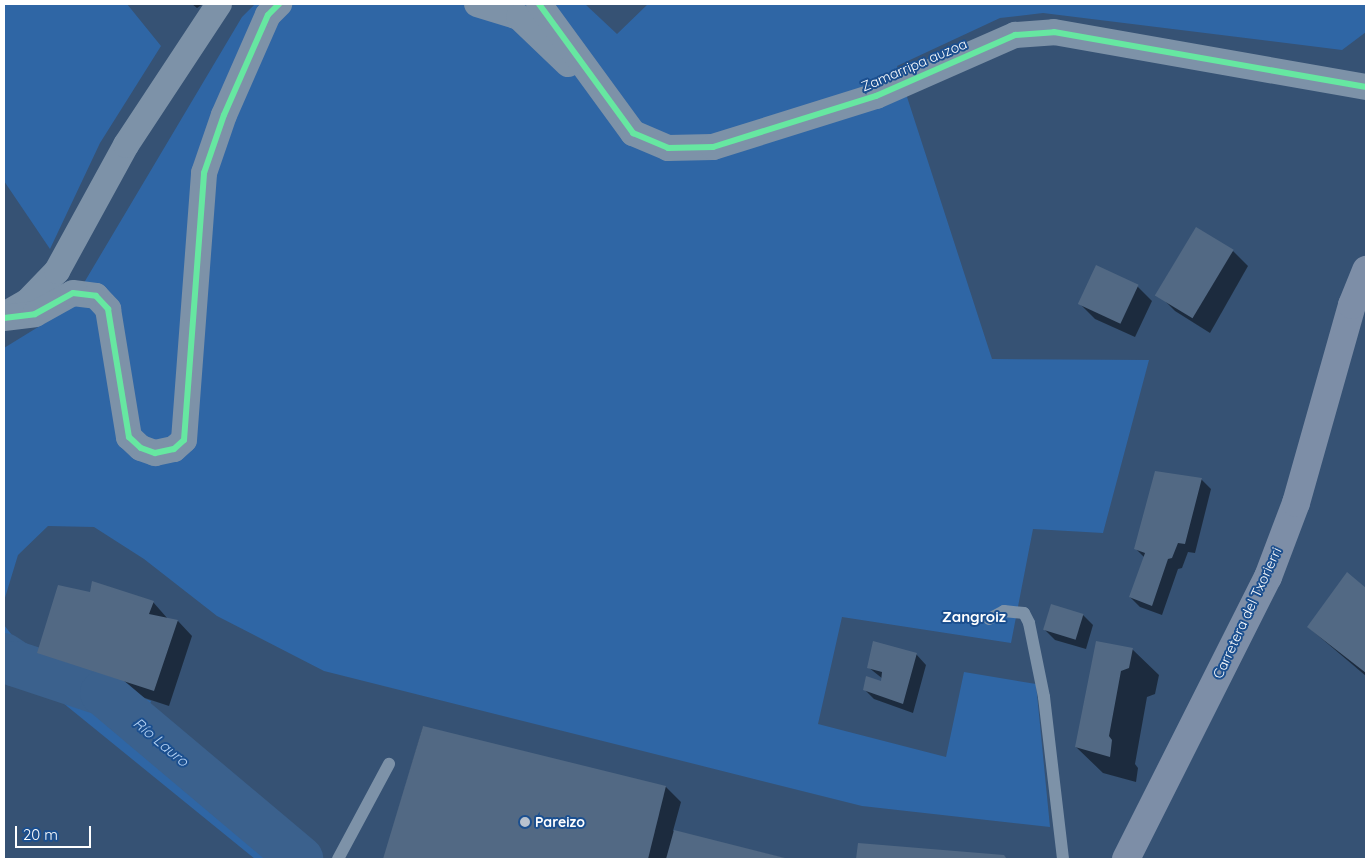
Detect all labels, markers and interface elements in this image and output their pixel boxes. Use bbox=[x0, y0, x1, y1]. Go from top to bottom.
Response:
street label: Zamarripa auzoa bbox=[859, 35, 969, 95]
street label: Carretera del Txorierri bbox=[1209, 545, 1285, 681]
district label: Zangroiz bbox=[942, 608, 1006, 626]
water label: Río Lauro bbox=[130, 714, 192, 770]
place label: Pareizo bbox=[535, 814, 585, 830]
scale bar bbox=[18, 816, 94, 848]
marker: Pareizo bbox=[519, 816, 531, 828]
text: 20 m bbox=[23, 825, 58, 844]

